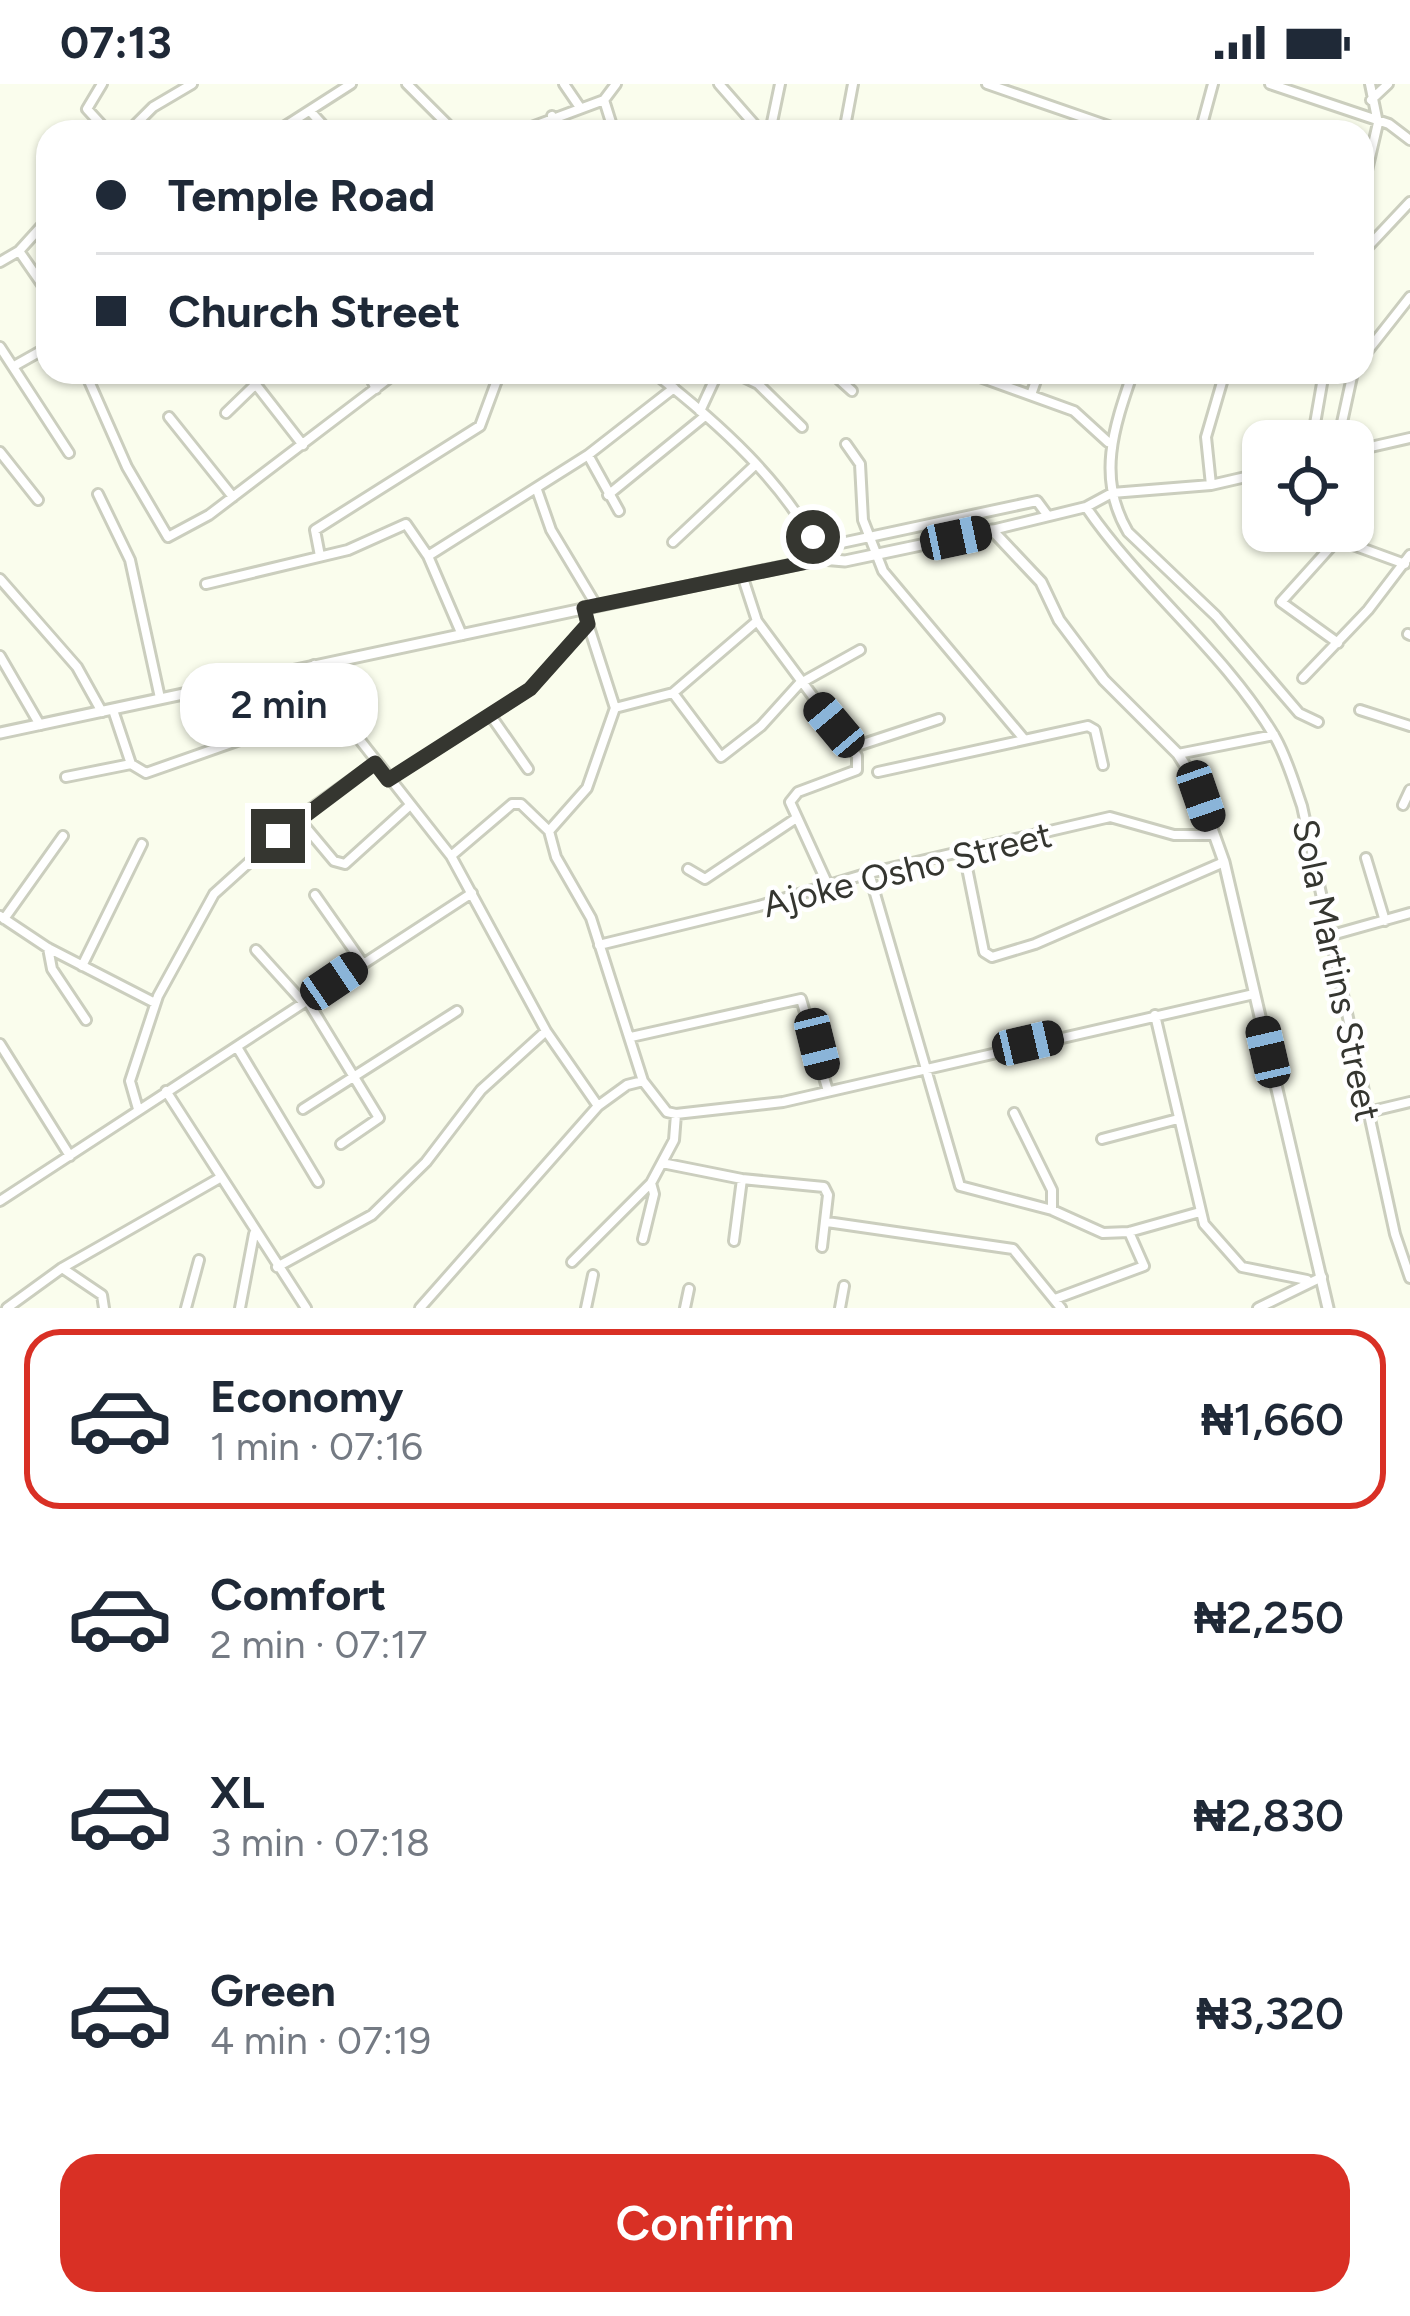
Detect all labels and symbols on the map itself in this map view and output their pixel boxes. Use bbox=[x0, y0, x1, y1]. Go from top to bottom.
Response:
route start bbox=[786, 510, 840, 564]
car bbox=[917, 513, 995, 563]
callout: 2 min bbox=[179, 662, 377, 746]
car bbox=[797, 686, 871, 764]
car bbox=[1172, 756, 1230, 836]
route end bbox=[251, 809, 305, 863]
street label: Ajoke Osho Street bbox=[758, 813, 1056, 926]
street label: Sola Martins Street bbox=[1283, 815, 1390, 1125]
car bbox=[294, 946, 374, 1016]
car bbox=[791, 1005, 843, 1083]
car bbox=[1242, 1013, 1294, 1091]
car bbox=[989, 1017, 1067, 1069]

